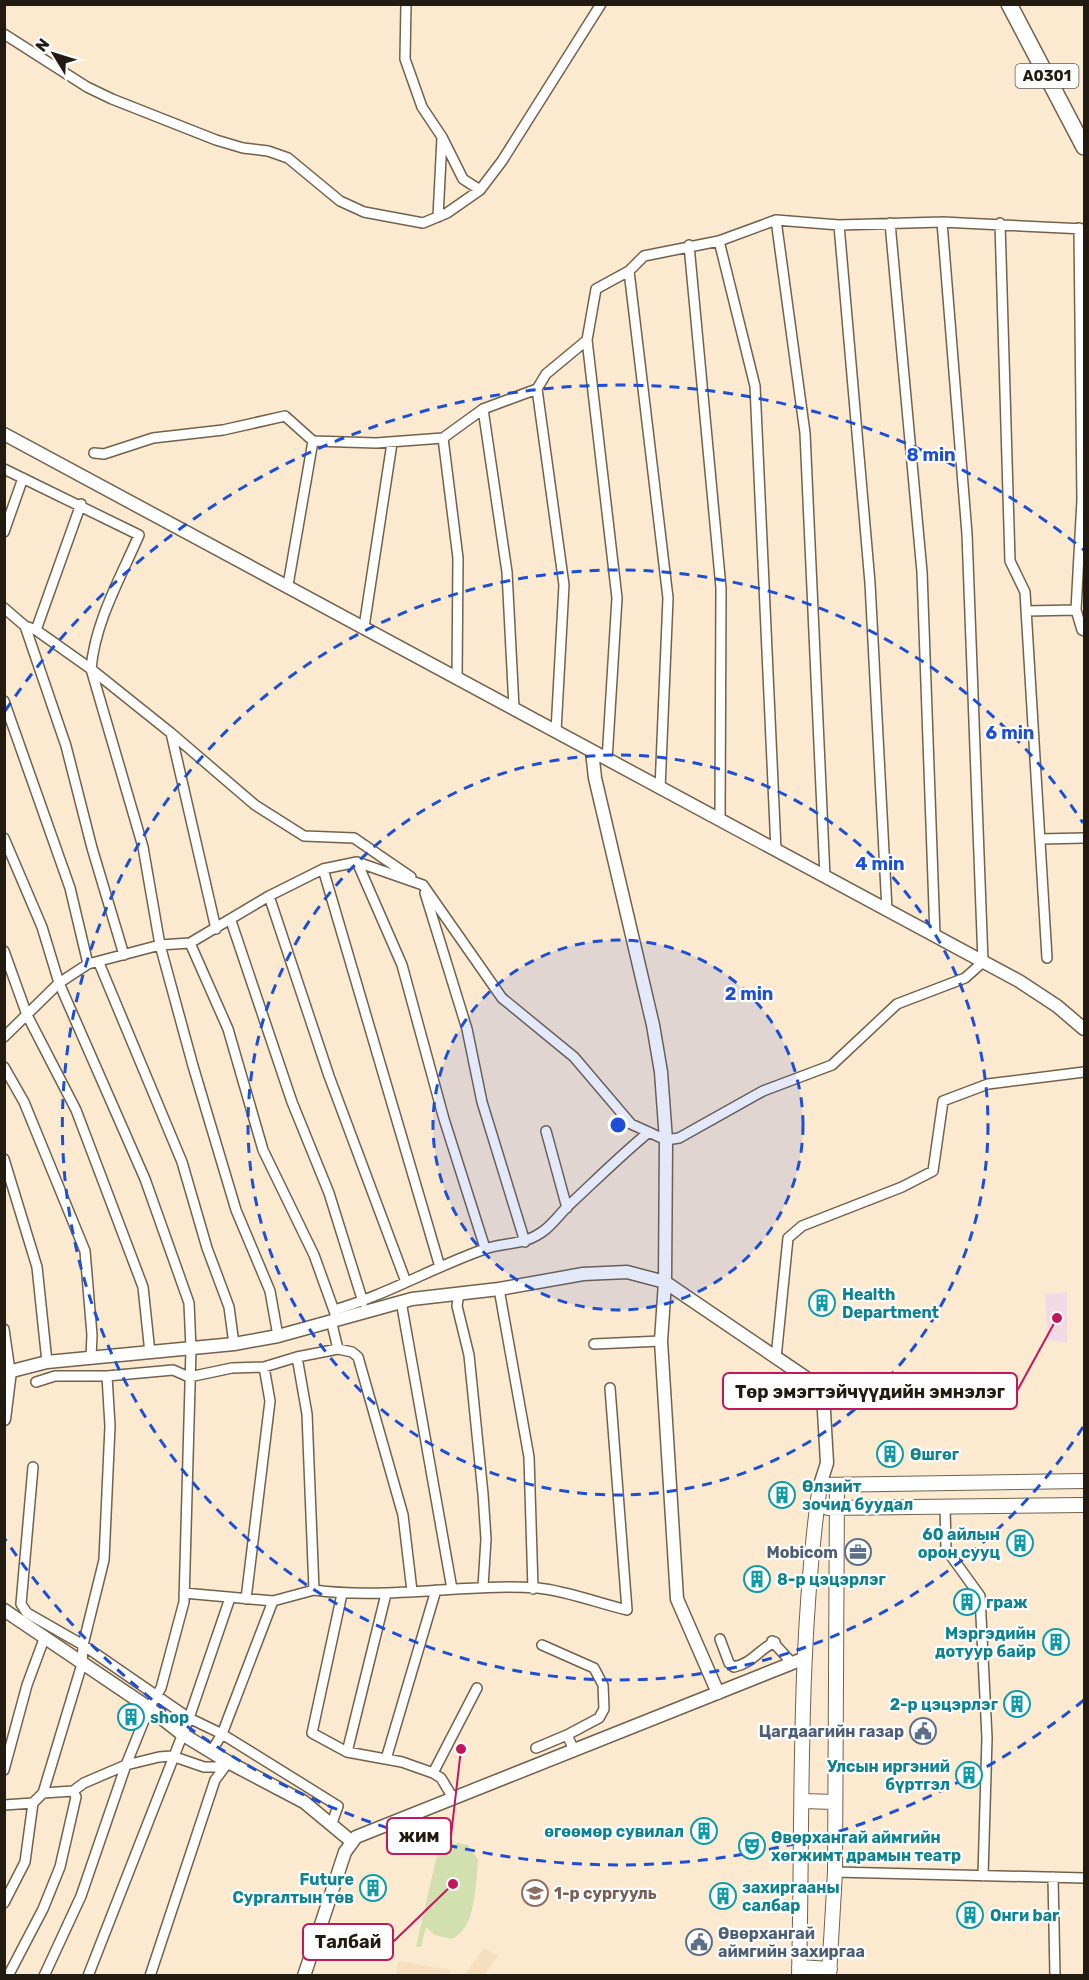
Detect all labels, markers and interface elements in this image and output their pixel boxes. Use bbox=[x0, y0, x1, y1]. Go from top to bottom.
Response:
north arrow bbox=[24, 24, 84, 84]
text: N bbox=[32, 35, 54, 55]
road number: A0301 bbox=[1016, 64, 1078, 88]
text: 8 min bbox=[906, 444, 956, 466]
text: 6 min bbox=[986, 722, 1034, 744]
text: 4 min bbox=[855, 853, 905, 875]
text: 2 min bbox=[725, 983, 773, 1005]
centre of rings bbox=[608, 1115, 628, 1135]
place label: Health Department bbox=[842, 1285, 940, 1322]
building icon: Health Department bbox=[807, 1288, 837, 1318]
callout: Төр эмэгтэйчүүдийн эмнэлэг bbox=[723, 1373, 1017, 1409]
text: Төр эмэгтэйчүүдийн эмнэлэг bbox=[735, 1381, 1005, 1403]
building icon: Өшгөг bbox=[875, 1439, 905, 1469]
place label: Өшгөг bbox=[910, 1445, 960, 1464]
place label: Өлзийт зочид буудал bbox=[802, 1477, 913, 1514]
building icon: Өлзийт зочид буудал bbox=[767, 1480, 797, 1510]
place label: 60 айлын орон сууц bbox=[918, 1525, 1000, 1562]
building icon: 60 айлын орон сууц bbox=[1005, 1528, 1035, 1558]
office icon: Mobicom bbox=[843, 1537, 873, 1567]
place label: Mobicom bbox=[766, 1543, 838, 1562]
building icon: 8-р цэцэрлэг bbox=[742, 1564, 772, 1594]
place label: 8-р цэцэрлэг bbox=[777, 1570, 887, 1589]
building icon: граж bbox=[952, 1587, 982, 1617]
place label: граж bbox=[986, 1593, 1028, 1612]
place label: Мэргэдийн дотуур байр bbox=[935, 1624, 1036, 1661]
building icon: Мэргэдийн дотуур байр bbox=[1041, 1627, 1071, 1657]
building icon: 2-р цэцэрлэг bbox=[1002, 1689, 1032, 1719]
place label: 2-р цэцэрлэг bbox=[890, 1695, 999, 1714]
building icon: shop bbox=[116, 1702, 146, 1732]
place label: shop bbox=[150, 1708, 189, 1727]
public building icon: Цагдаагийн газар bbox=[908, 1716, 938, 1746]
place label: Цагдаагийн газар bbox=[759, 1722, 904, 1741]
place label: Улсын иргэний бүртгэл bbox=[827, 1757, 950, 1794]
building icon: Улсын иргэний бүртгэл bbox=[954, 1760, 984, 1790]
building icon: өгөөмөр сувилал bbox=[689, 1816, 719, 1846]
callout: жим bbox=[387, 1818, 451, 1854]
place label: өгөөмөр сувилал bbox=[544, 1822, 684, 1841]
text: жим bbox=[399, 1825, 439, 1847]
place label: Өвөрхангай аймгийн хөгжимт драмын театр bbox=[771, 1828, 961, 1865]
theatre icon: Өвөрхангай аймгийн хөгжимт драмын театр bbox=[737, 1831, 767, 1861]
place label: Future Сургалтын төв bbox=[233, 1870, 354, 1907]
building icon: Future Сургалтын төв bbox=[358, 1873, 388, 1903]
school or university icon: 1-р сургууль bbox=[520, 1878, 550, 1908]
place label: захиргааны салбар bbox=[742, 1878, 840, 1915]
building icon: захиргааны салбар bbox=[708, 1881, 738, 1911]
place label: 1-р сургууль bbox=[554, 1884, 657, 1903]
building icon: Онги bar bbox=[955, 1900, 985, 1930]
place label: Онги bar bbox=[990, 1906, 1060, 1925]
callout: Талбай bbox=[303, 1924, 393, 1960]
place label: Өвөрхангай аймгийн захиргаа bbox=[718, 1924, 865, 1961]
public building icon: Өвөрхангай аймгийн захиргаа bbox=[684, 1927, 714, 1957]
text: Талбай bbox=[315, 1931, 381, 1953]

